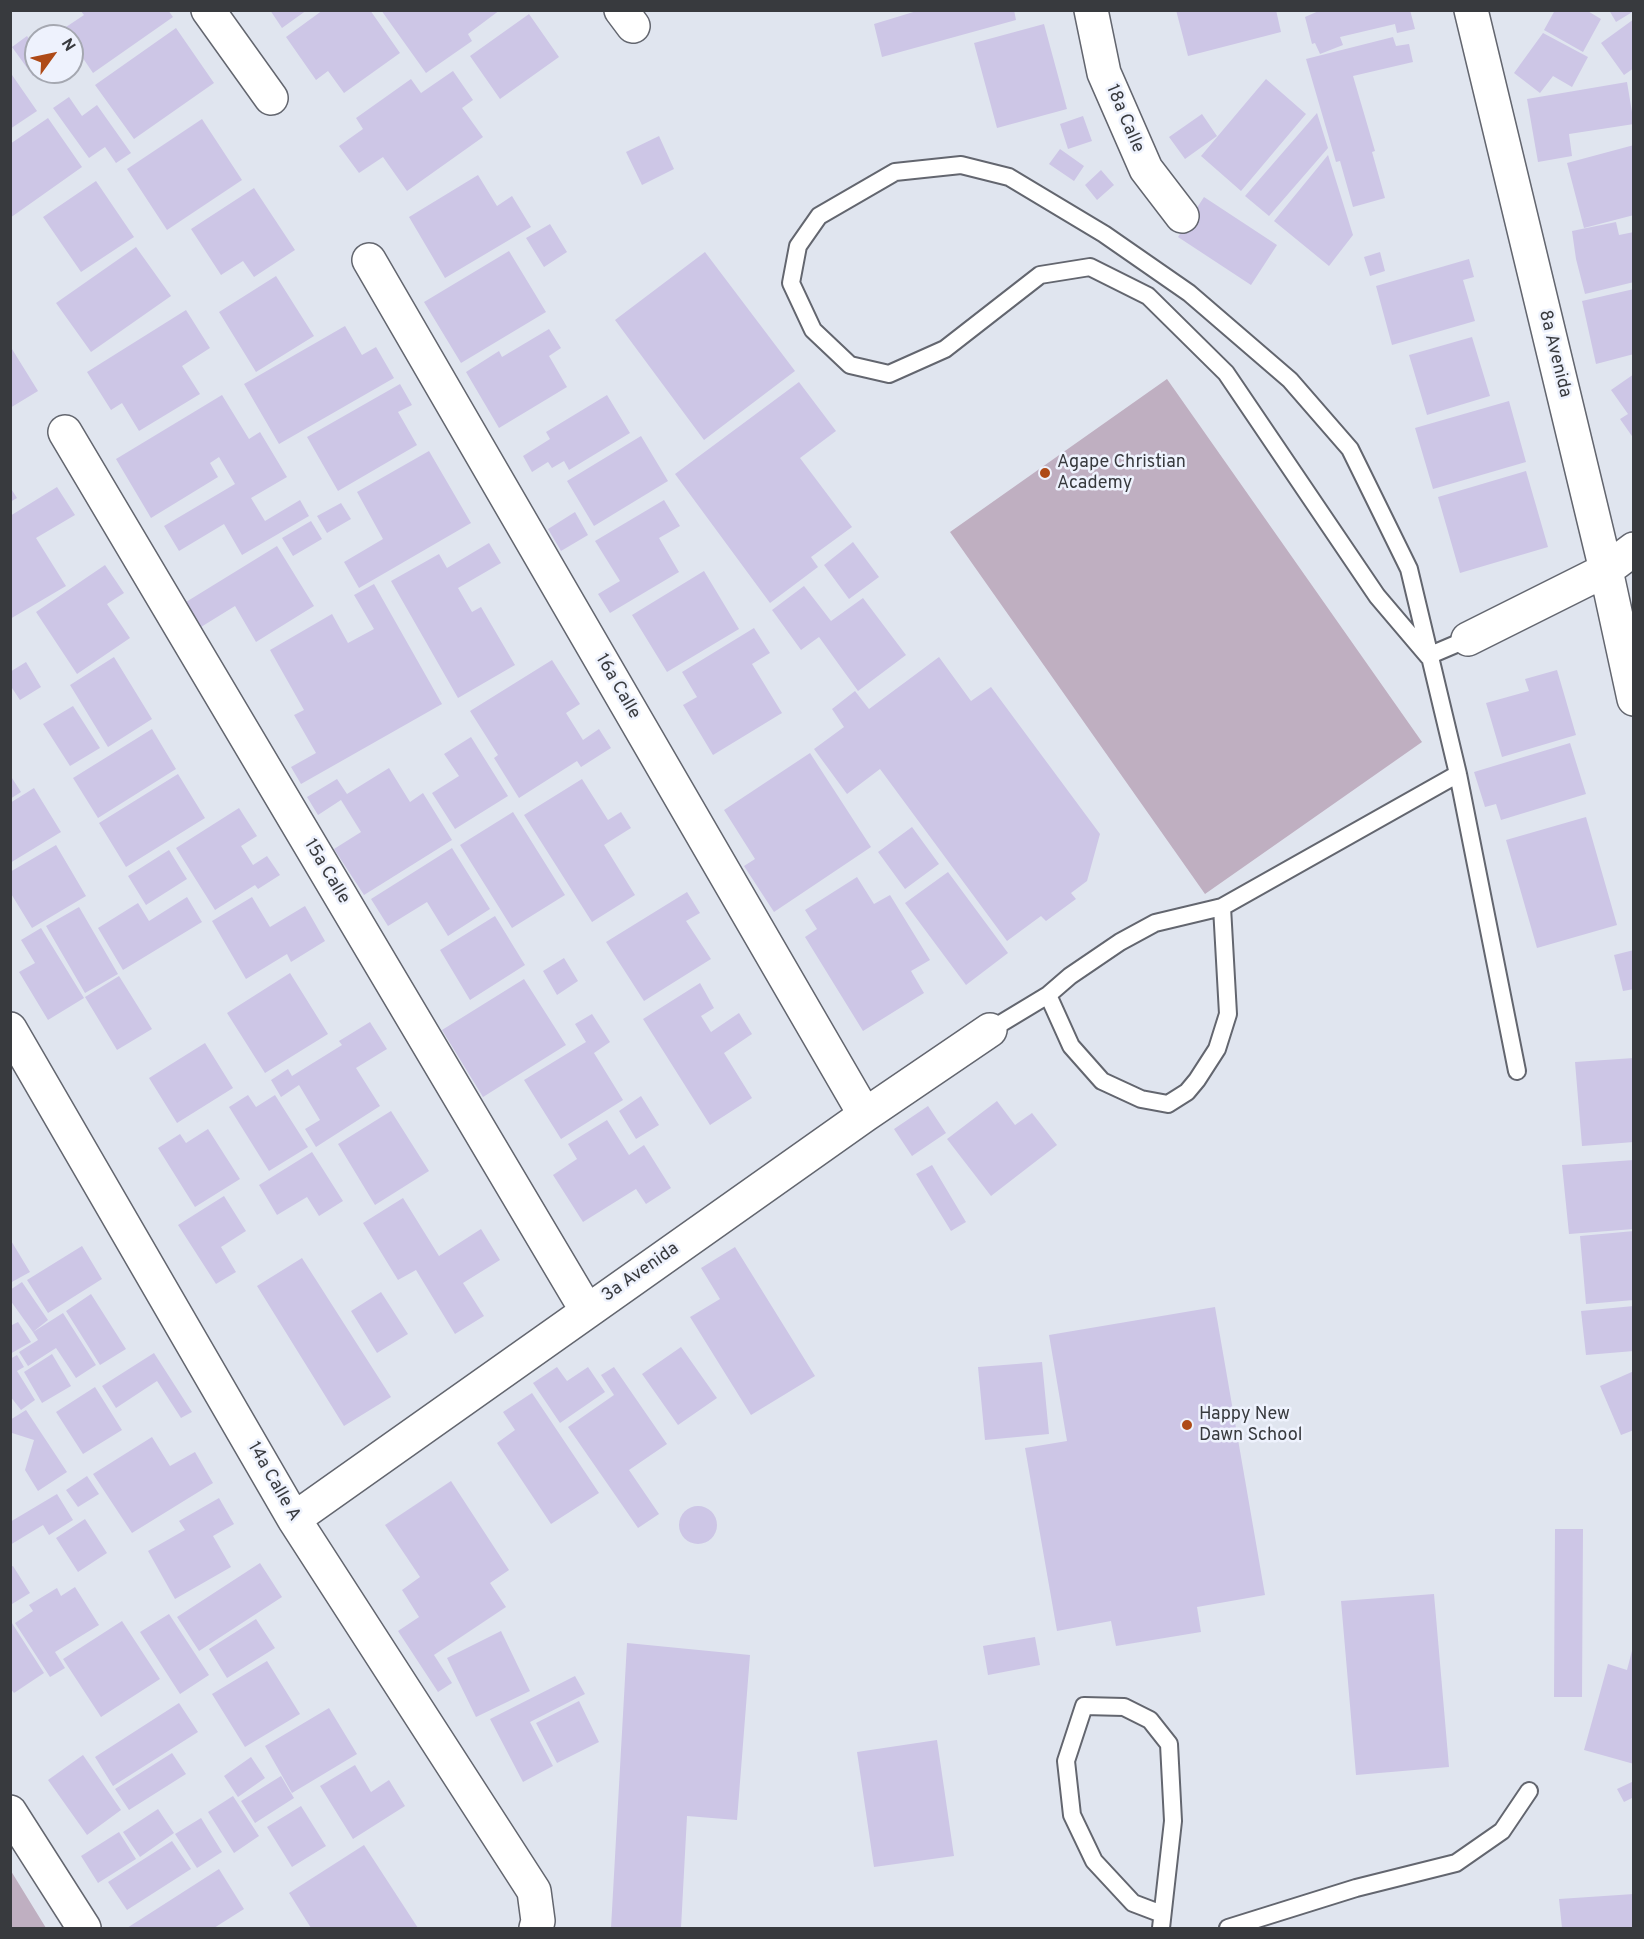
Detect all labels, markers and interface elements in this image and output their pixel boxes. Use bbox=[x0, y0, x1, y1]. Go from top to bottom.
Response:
north arrow bbox=[24, 24, 84, 84]
text: N bbox=[56, 35, 79, 56]
street label: 18a Calle bbox=[1100, 82, 1148, 156]
street label: 8a Avenida bbox=[1533, 308, 1575, 400]
place label: Agape Christian Academy bbox=[1057, 452, 1186, 494]
marker: Agape Christian Academy bbox=[1038, 466, 1052, 480]
street label: 16a Calle bbox=[590, 651, 644, 723]
street label: 15a Calle bbox=[298, 836, 354, 908]
street label: 3a Avenida bbox=[598, 1239, 684, 1307]
place label: Happy New Dawn School bbox=[1199, 1404, 1302, 1446]
marker: Happy New Dawn School bbox=[1180, 1418, 1194, 1432]
street label: 14a Calle A bbox=[242, 1439, 304, 1525]

